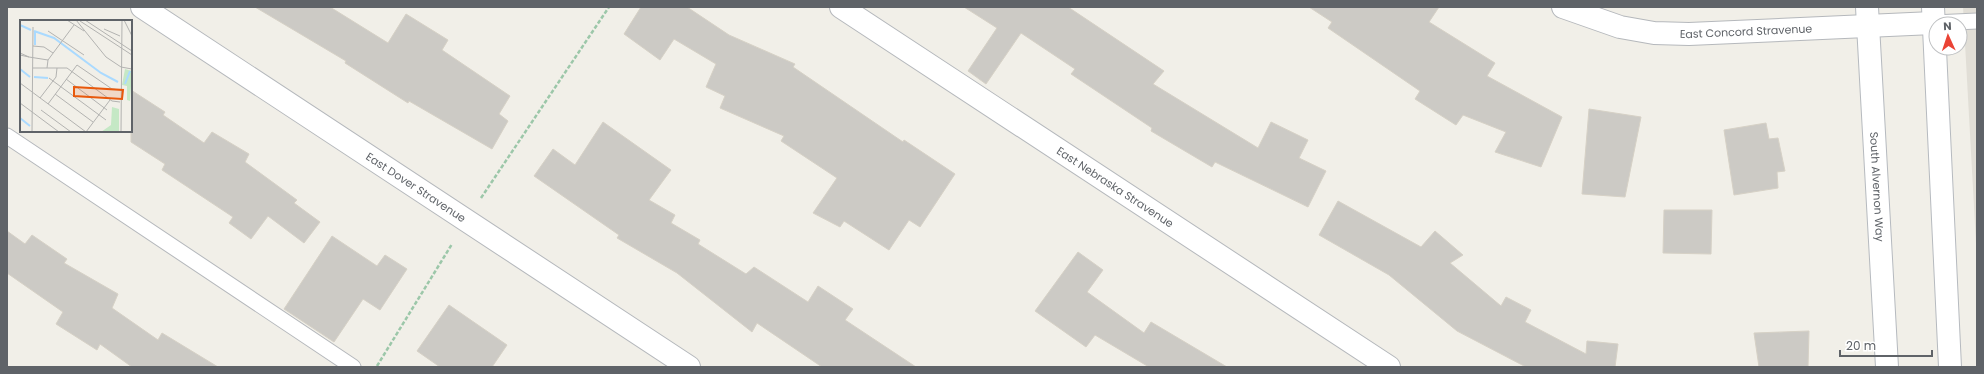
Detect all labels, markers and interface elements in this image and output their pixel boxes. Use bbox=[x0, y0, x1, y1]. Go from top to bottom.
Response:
north arrow bbox=[1928, 16, 1968, 56]
text: N bbox=[1943, 18, 1952, 34]
inset map bbox=[20, 20, 132, 132]
street label: East Concord Stravenue bbox=[1680, 20, 1813, 42]
street label: South Alvernon Way bbox=[1866, 131, 1888, 243]
street label: East Nebraska Stravenue bbox=[1053, 143, 1177, 232]
street label: East Dover Stravenue bbox=[363, 149, 469, 226]
scale bar bbox=[1840, 332, 1932, 358]
text: 20 m bbox=[1846, 337, 1876, 354]

